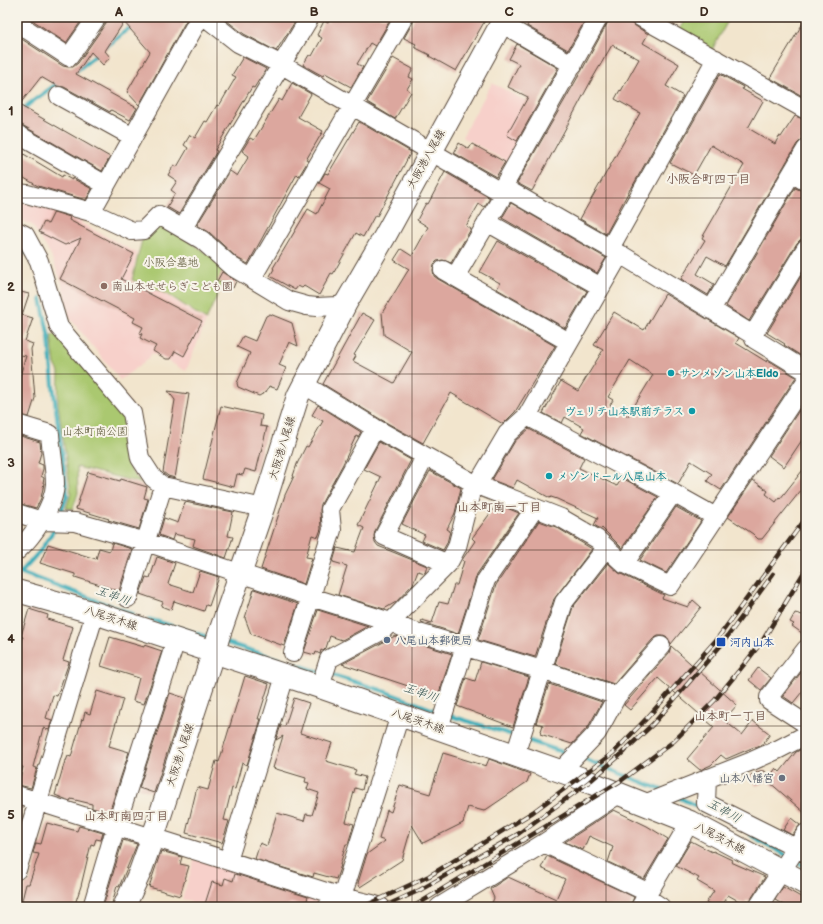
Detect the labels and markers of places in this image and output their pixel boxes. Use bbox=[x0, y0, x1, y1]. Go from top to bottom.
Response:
place label: 南山本せせらぎこども園 bbox=[112, 280, 233, 293]
marker: 南山本せせらぎこども園 bbox=[99, 281, 109, 291]
place label: サンメゾン山本Eldo bbox=[679, 367, 779, 380]
marker: サンメゾン山本Eldo bbox=[666, 368, 676, 378]
place label: ヴェリテ山本駅前テラス bbox=[565, 405, 684, 418]
marker: ヴェリテ山本駅前テラス bbox=[687, 406, 697, 416]
place label: メゾンドール八尾山本 bbox=[557, 470, 667, 483]
marker: メゾンドール八尾山本 bbox=[544, 471, 554, 481]
place label: 八尾山本郵便局 bbox=[395, 634, 472, 647]
marker: 八尾山本郵便局 bbox=[382, 635, 392, 645]
marker: 河内山本 bbox=[715, 636, 727, 648]
place label: 河内山本 bbox=[730, 636, 774, 649]
place label: 山本八幡宮 bbox=[719, 772, 774, 785]
marker: 山本八幡宮 bbox=[777, 773, 787, 783]

